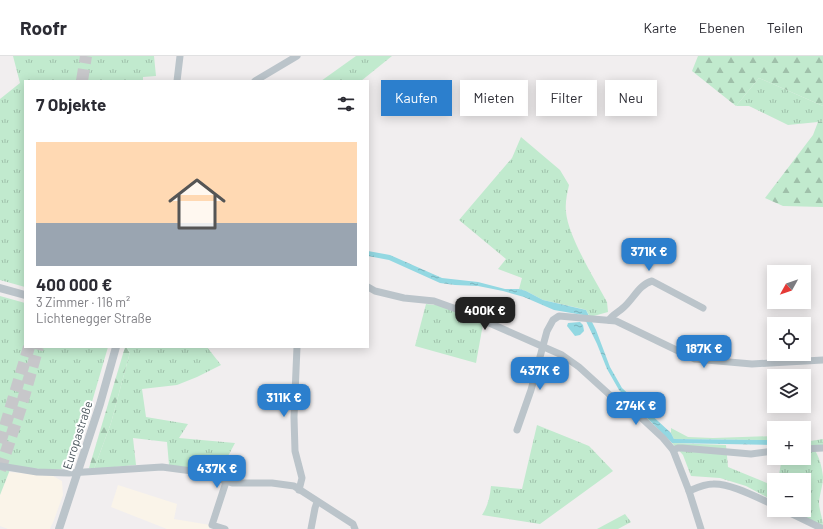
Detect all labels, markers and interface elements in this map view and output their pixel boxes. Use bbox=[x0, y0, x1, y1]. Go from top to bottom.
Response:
text: Roofr bbox=[20, 16, 67, 39]
text: Karte bbox=[643, 19, 677, 36]
text: Ebenen bbox=[699, 19, 745, 36]
text: Teilen bbox=[767, 19, 803, 36]
chip: Kaufen bbox=[381, 80, 452, 116]
chip: Mieten bbox=[460, 80, 528, 116]
chip: Filter bbox=[536, 80, 597, 116]
chip: Neu bbox=[605, 80, 657, 116]
icon: filters bbox=[335, 93, 357, 115]
text: 7 Objekte bbox=[36, 94, 106, 114]
icon: home bbox=[161, 168, 233, 240]
pin: 371K € bbox=[616, 238, 682, 272]
text: 371K € bbox=[630, 243, 668, 259]
north arrow bbox=[767, 265, 811, 309]
map controls bbox=[767, 265, 811, 517]
text: 400 000 € bbox=[36, 274, 112, 294]
text: 3 Zimmer · 116 m² bbox=[36, 294, 130, 310]
pin: 400K € bbox=[452, 297, 518, 331]
text: 400K € bbox=[464, 302, 506, 318]
text: Lichtenegger Straße bbox=[36, 310, 152, 326]
button: locate bbox=[767, 317, 811, 361]
pin: 187K € bbox=[671, 335, 737, 369]
text: 187K € bbox=[685, 340, 723, 356]
pin: 437K € bbox=[507, 357, 573, 391]
text: 437K € bbox=[520, 362, 560, 378]
button: layers bbox=[767, 369, 811, 413]
pin: 311K € bbox=[251, 384, 317, 418]
text: 311K € bbox=[266, 389, 302, 405]
pin: 274K € bbox=[603, 392, 669, 426]
text: 274K € bbox=[616, 397, 656, 413]
street label: Europastraße bbox=[59, 399, 95, 471]
button: + bbox=[767, 421, 811, 465]
pin: 437K € bbox=[184, 455, 250, 489]
text: 437K € bbox=[197, 460, 237, 476]
button: − bbox=[767, 473, 811, 517]

